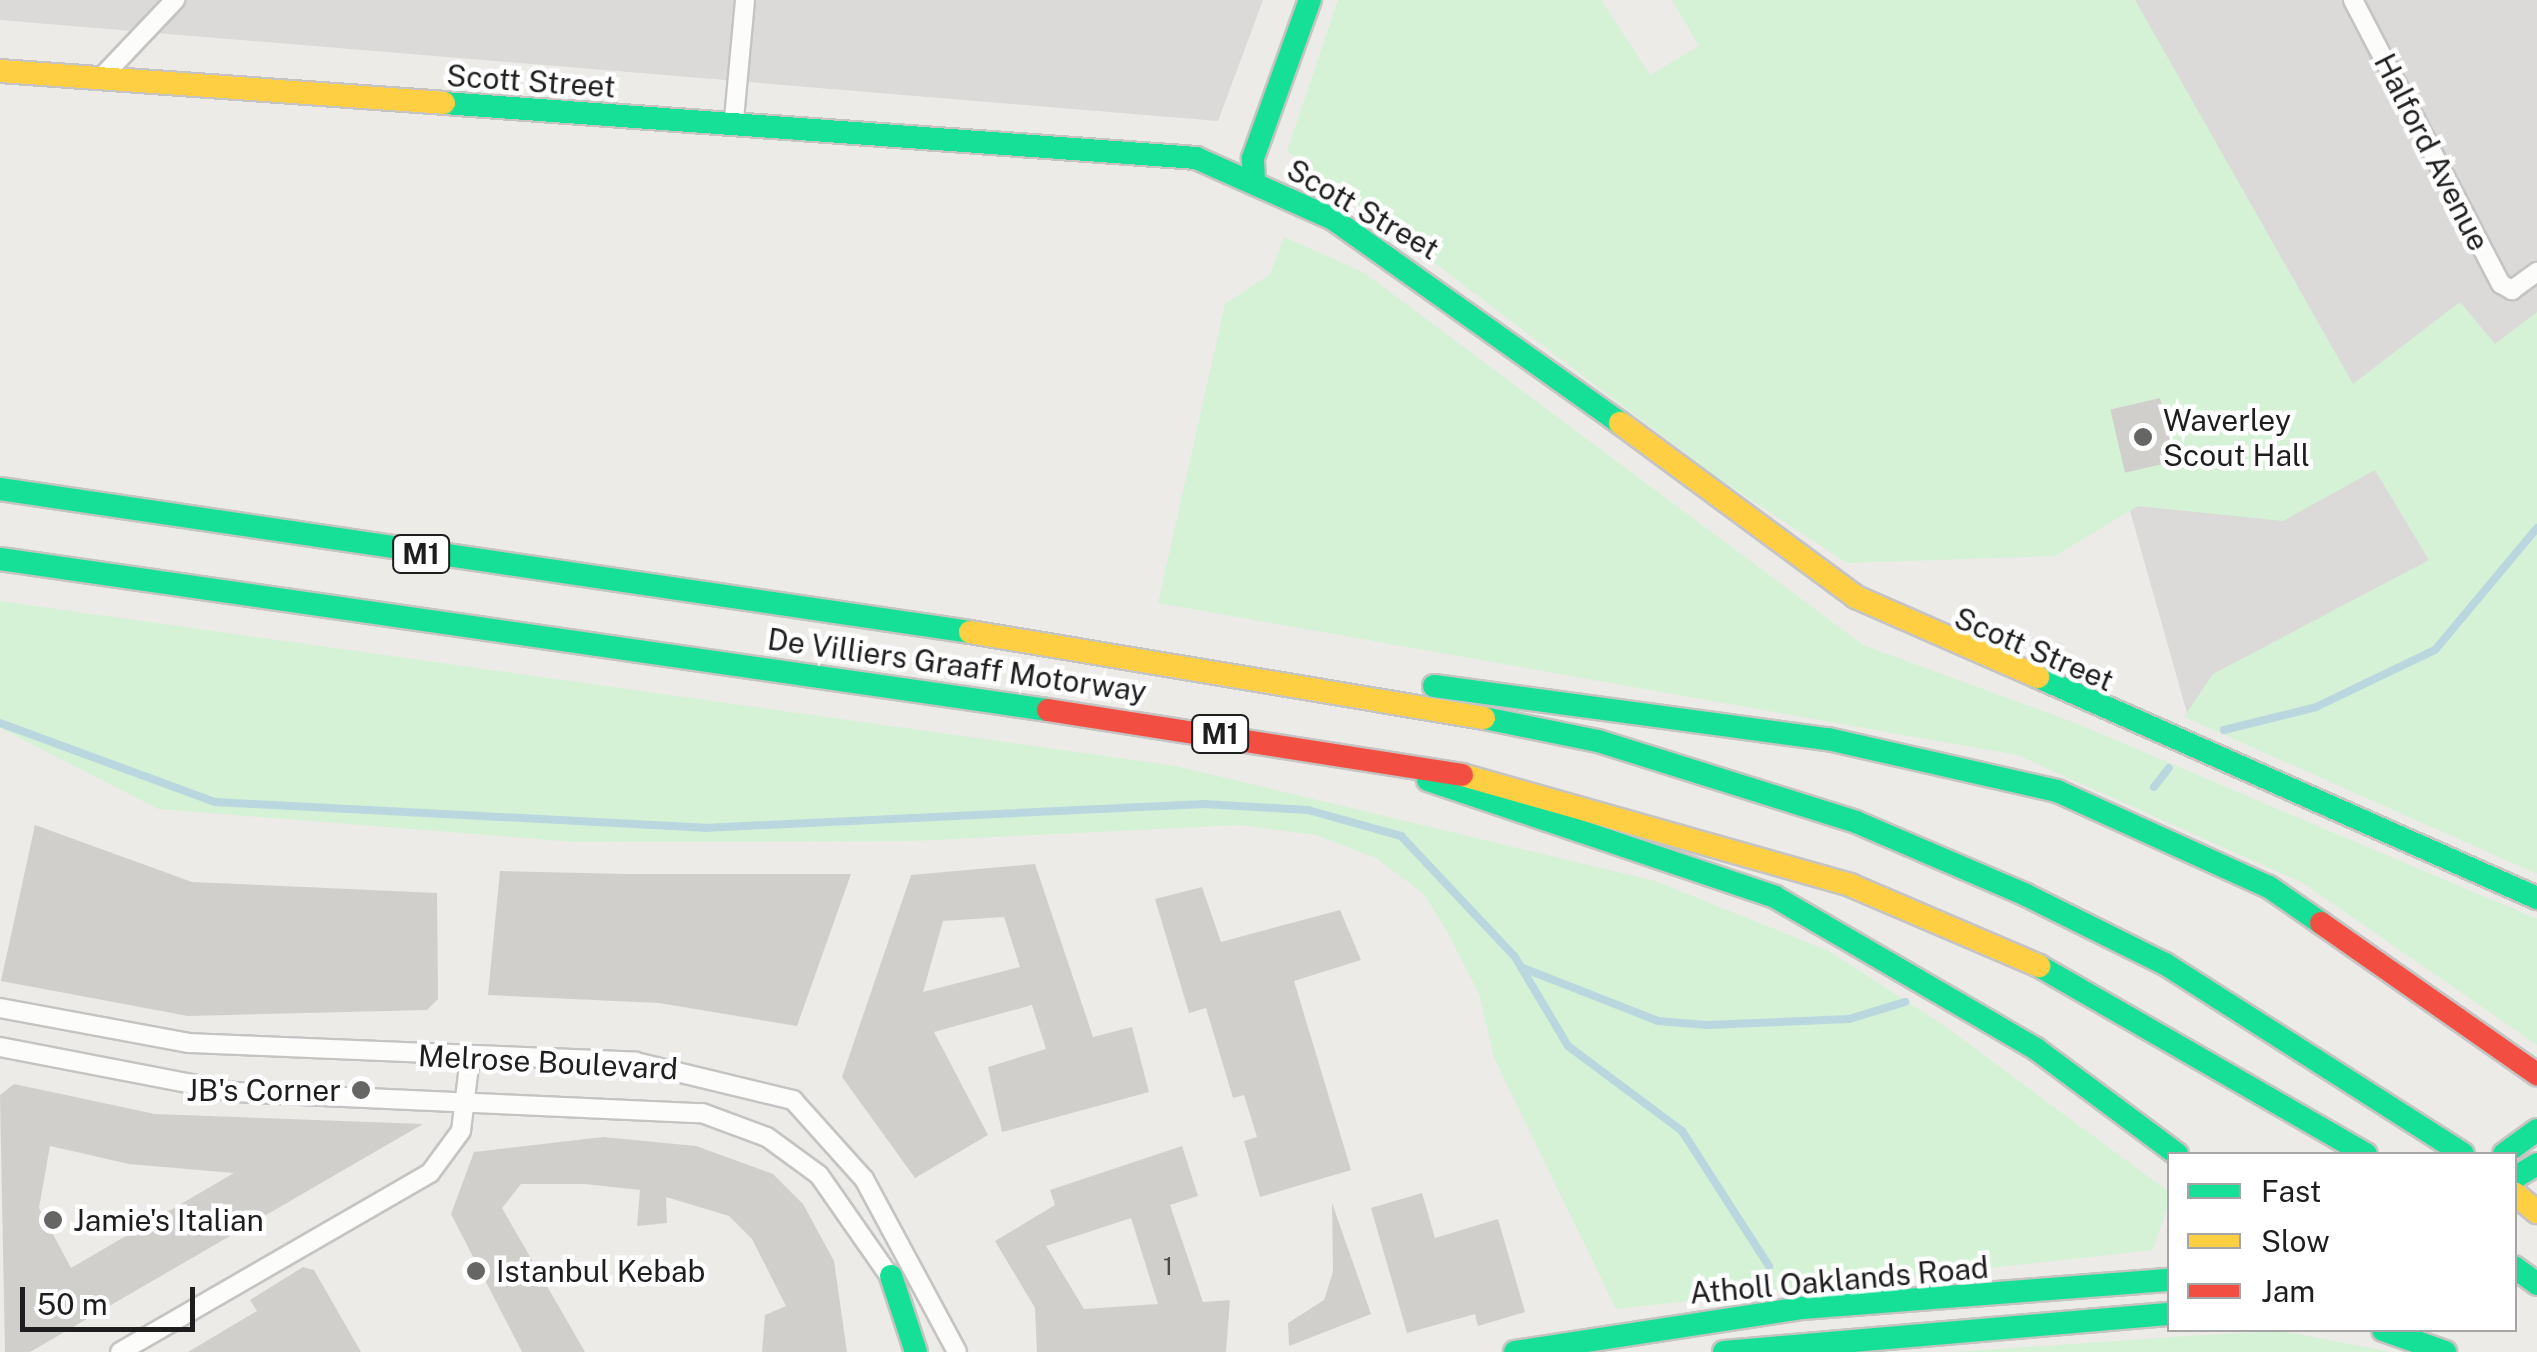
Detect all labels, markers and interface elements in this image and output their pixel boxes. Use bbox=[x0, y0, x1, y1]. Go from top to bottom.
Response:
street label: Halford Avenue bbox=[2367, 48, 2497, 256]
street label: Scott Street bbox=[445, 57, 617, 105]
street label: Scott Street bbox=[1281, 151, 1445, 267]
place label: Waverley Scout Hall bbox=[2163, 402, 2310, 472]
marker: Waverley Scout Hall bbox=[2132, 426, 2154, 448]
road number: M1 bbox=[391, 531, 451, 577]
street label: Scott Street bbox=[1949, 599, 2119, 699]
street label: De Villiers Graaff Motorway bbox=[765, 621, 1149, 709]
road number: M1 bbox=[1190, 711, 1250, 757]
street label: Melrose Boulevard bbox=[417, 1037, 679, 1087]
place label: JB's Corner bbox=[186, 1072, 341, 1108]
marker: JB's Corner bbox=[350, 1079, 372, 1101]
legend bbox=[2167, 1152, 2517, 1332]
text: Fast bbox=[2261, 1173, 2321, 1209]
place label: Jamie's Italian bbox=[73, 1202, 264, 1238]
marker: Jamie's Italian bbox=[42, 1209, 64, 1231]
text: Slow bbox=[2261, 1223, 2330, 1259]
street label: Atholl Oaklands Road bbox=[1688, 1249, 1990, 1311]
house number: 1 bbox=[1163, 1251, 1173, 1281]
place label: Istanbul Kebab bbox=[496, 1253, 705, 1289]
marker: Istanbul Kebab bbox=[465, 1260, 487, 1282]
scale bar bbox=[25, 1267, 200, 1329]
text: Jam bbox=[2261, 1273, 2315, 1309]
text: 50 m bbox=[37, 1286, 108, 1322]

